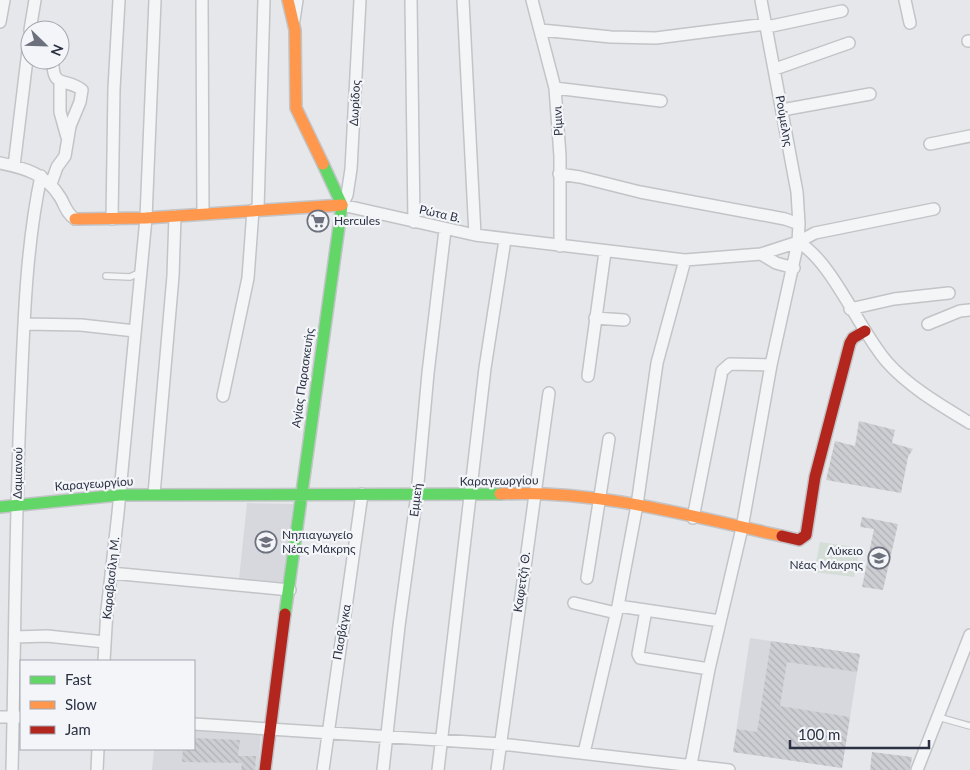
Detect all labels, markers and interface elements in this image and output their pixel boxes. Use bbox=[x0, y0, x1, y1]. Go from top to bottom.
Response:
north arrow bbox=[20, 20, 70, 70]
text: N bbox=[47, 42, 67, 59]
street label: Δωρίδος bbox=[346, 79, 363, 126]
street label: Ρούμελης bbox=[773, 94, 796, 148]
street label: Ρίμινι bbox=[549, 105, 566, 136]
street label: Ρώτα Β. bbox=[418, 201, 462, 226]
supermarket icon: Hercules bbox=[306, 209, 330, 233]
place label: Hercules bbox=[334, 213, 380, 228]
street label: Αγίας Παρασκευής bbox=[288, 327, 317, 429]
street label: Δαμιανού bbox=[10, 447, 25, 499]
street label: Καραγεωργίου bbox=[459, 472, 539, 489]
street label: Καραγεωργίου bbox=[54, 473, 134, 494]
street label: Εμμεή bbox=[406, 482, 425, 518]
place label: Νηπιαγωγείο Νέας Μάκρης bbox=[282, 527, 356, 556]
school or university icon: Νηπιαγωγείο Νέας Μάκρης bbox=[254, 530, 278, 554]
street label: Καραβασίλη Μ. bbox=[99, 536, 122, 620]
place label: Λύκειο Νέας Μάκρης bbox=[789, 543, 863, 572]
school or university icon: Λύκειο Νέας Μάκρης bbox=[867, 546, 891, 570]
street label: Καφετζή Θ. bbox=[510, 550, 533, 613]
street label: Πασβάγκα bbox=[329, 602, 354, 661]
legend bbox=[20, 660, 195, 750]
text: Fast bbox=[65, 670, 92, 688]
text: Slow bbox=[65, 695, 97, 713]
scale bar bbox=[790, 718, 929, 750]
text: Jam bbox=[65, 720, 91, 738]
text: 100 m bbox=[798, 725, 840, 743]

